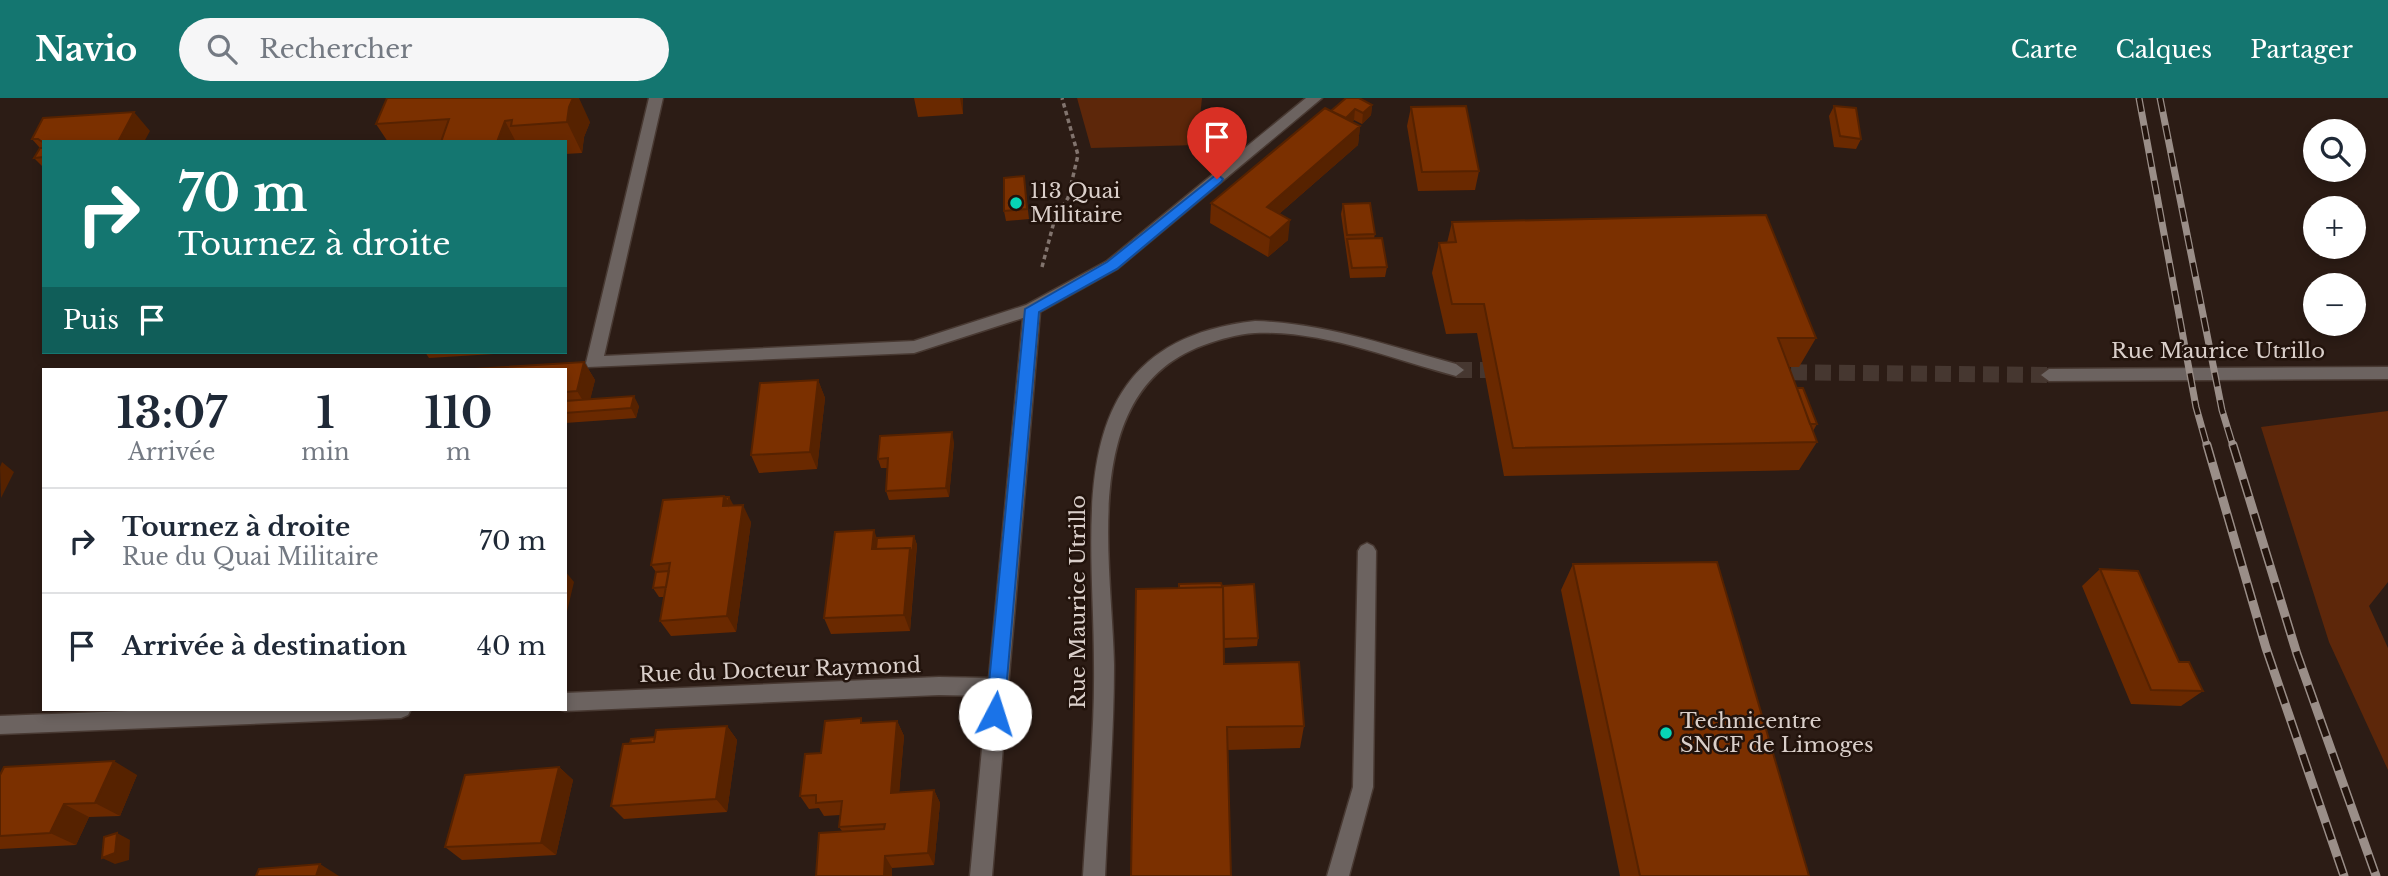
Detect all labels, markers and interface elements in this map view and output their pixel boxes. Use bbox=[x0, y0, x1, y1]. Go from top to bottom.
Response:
search box bbox=[179, 18, 669, 81]
text: Navio bbox=[35, 29, 137, 70]
icon: search bbox=[203, 30, 241, 68]
text: Rechercher bbox=[259, 33, 413, 65]
text: Carte bbox=[2011, 35, 2077, 64]
text: Calques bbox=[2115, 35, 2212, 64]
text: Partager bbox=[2250, 35, 2353, 64]
pin bbox=[1187, 107, 1247, 179]
icon: arrive bbox=[1198, 118, 1236, 156]
map controls bbox=[2303, 119, 2366, 336]
button: search bbox=[2303, 119, 2366, 182]
text: 70 m bbox=[178, 163, 308, 224]
icon: right bbox=[63, 168, 154, 259]
place label: 113 Quai Militaire bbox=[1030, 178, 1123, 228]
marker: 113 Quai Militaire bbox=[1008, 195, 1024, 211]
button: + bbox=[2303, 196, 2366, 259]
text: Tournez à droite bbox=[178, 224, 451, 264]
button: − bbox=[2303, 273, 2366, 336]
icon: arrive bbox=[133, 301, 171, 339]
text: Puis bbox=[63, 304, 119, 336]
street label: Rue Maurice Utrillo bbox=[2111, 338, 2325, 364]
text: 13:07 bbox=[116, 387, 227, 439]
text: 1 bbox=[316, 387, 335, 439]
text: 110 bbox=[424, 387, 493, 439]
text: Arrivée bbox=[128, 438, 215, 466]
text: min bbox=[301, 438, 350, 466]
text: m bbox=[446, 438, 471, 466]
street label: Rue Maurice Utrillo bbox=[1065, 495, 1091, 709]
text: Tournez à droite bbox=[122, 511, 350, 543]
icon: right bbox=[63, 522, 101, 560]
text: 70 m bbox=[479, 525, 546, 557]
text: Rue du Quai Militaire bbox=[122, 543, 379, 571]
icon: arrive bbox=[63, 627, 101, 665]
text: Arrivée à destination bbox=[122, 630, 407, 662]
text: 40 m bbox=[477, 630, 546, 662]
street label: Rue du Docteur Raymond bbox=[639, 652, 921, 688]
position arrow bbox=[958, 677, 1032, 751]
place label: Technicentre SNCF de Limoges bbox=[1680, 708, 1874, 758]
marker: Technicentre SNCF de Limoges bbox=[1658, 725, 1674, 741]

